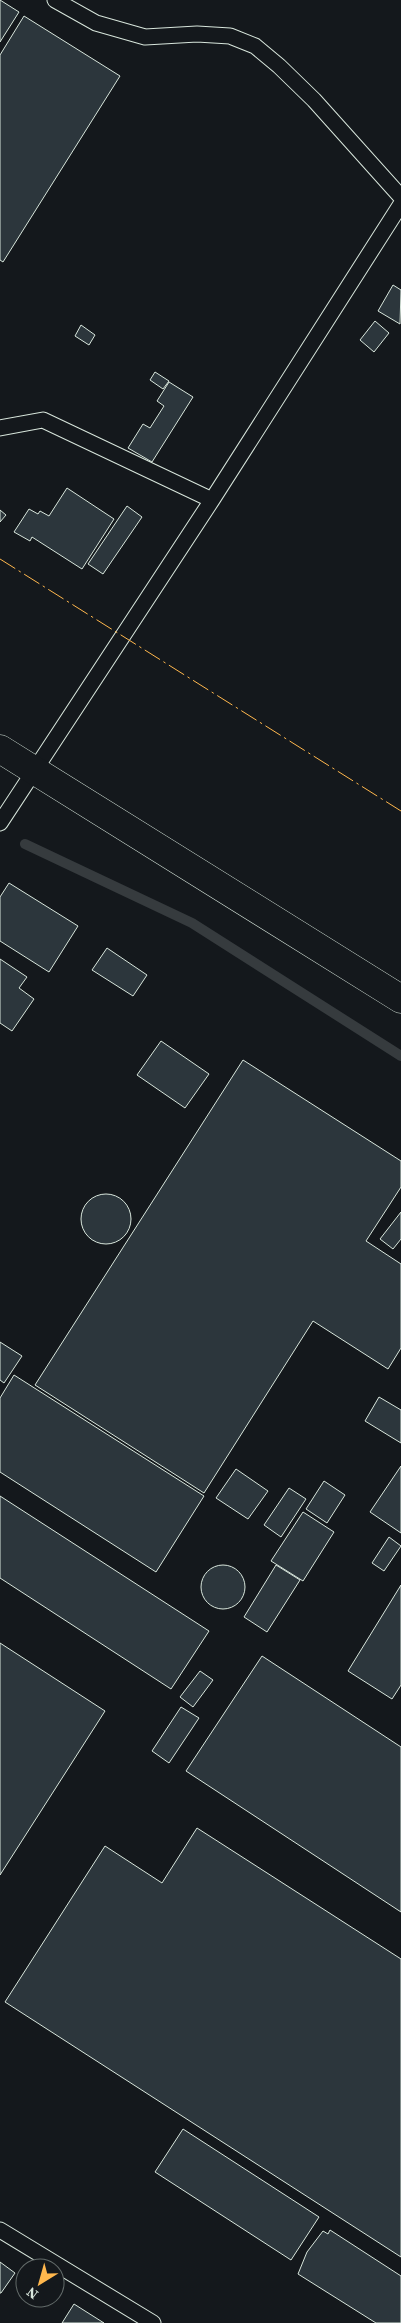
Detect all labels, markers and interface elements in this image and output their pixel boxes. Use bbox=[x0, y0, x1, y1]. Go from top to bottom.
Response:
north arrow bbox=[15, 2258, 65, 2308]
text: N bbox=[22, 2282, 42, 2304]

